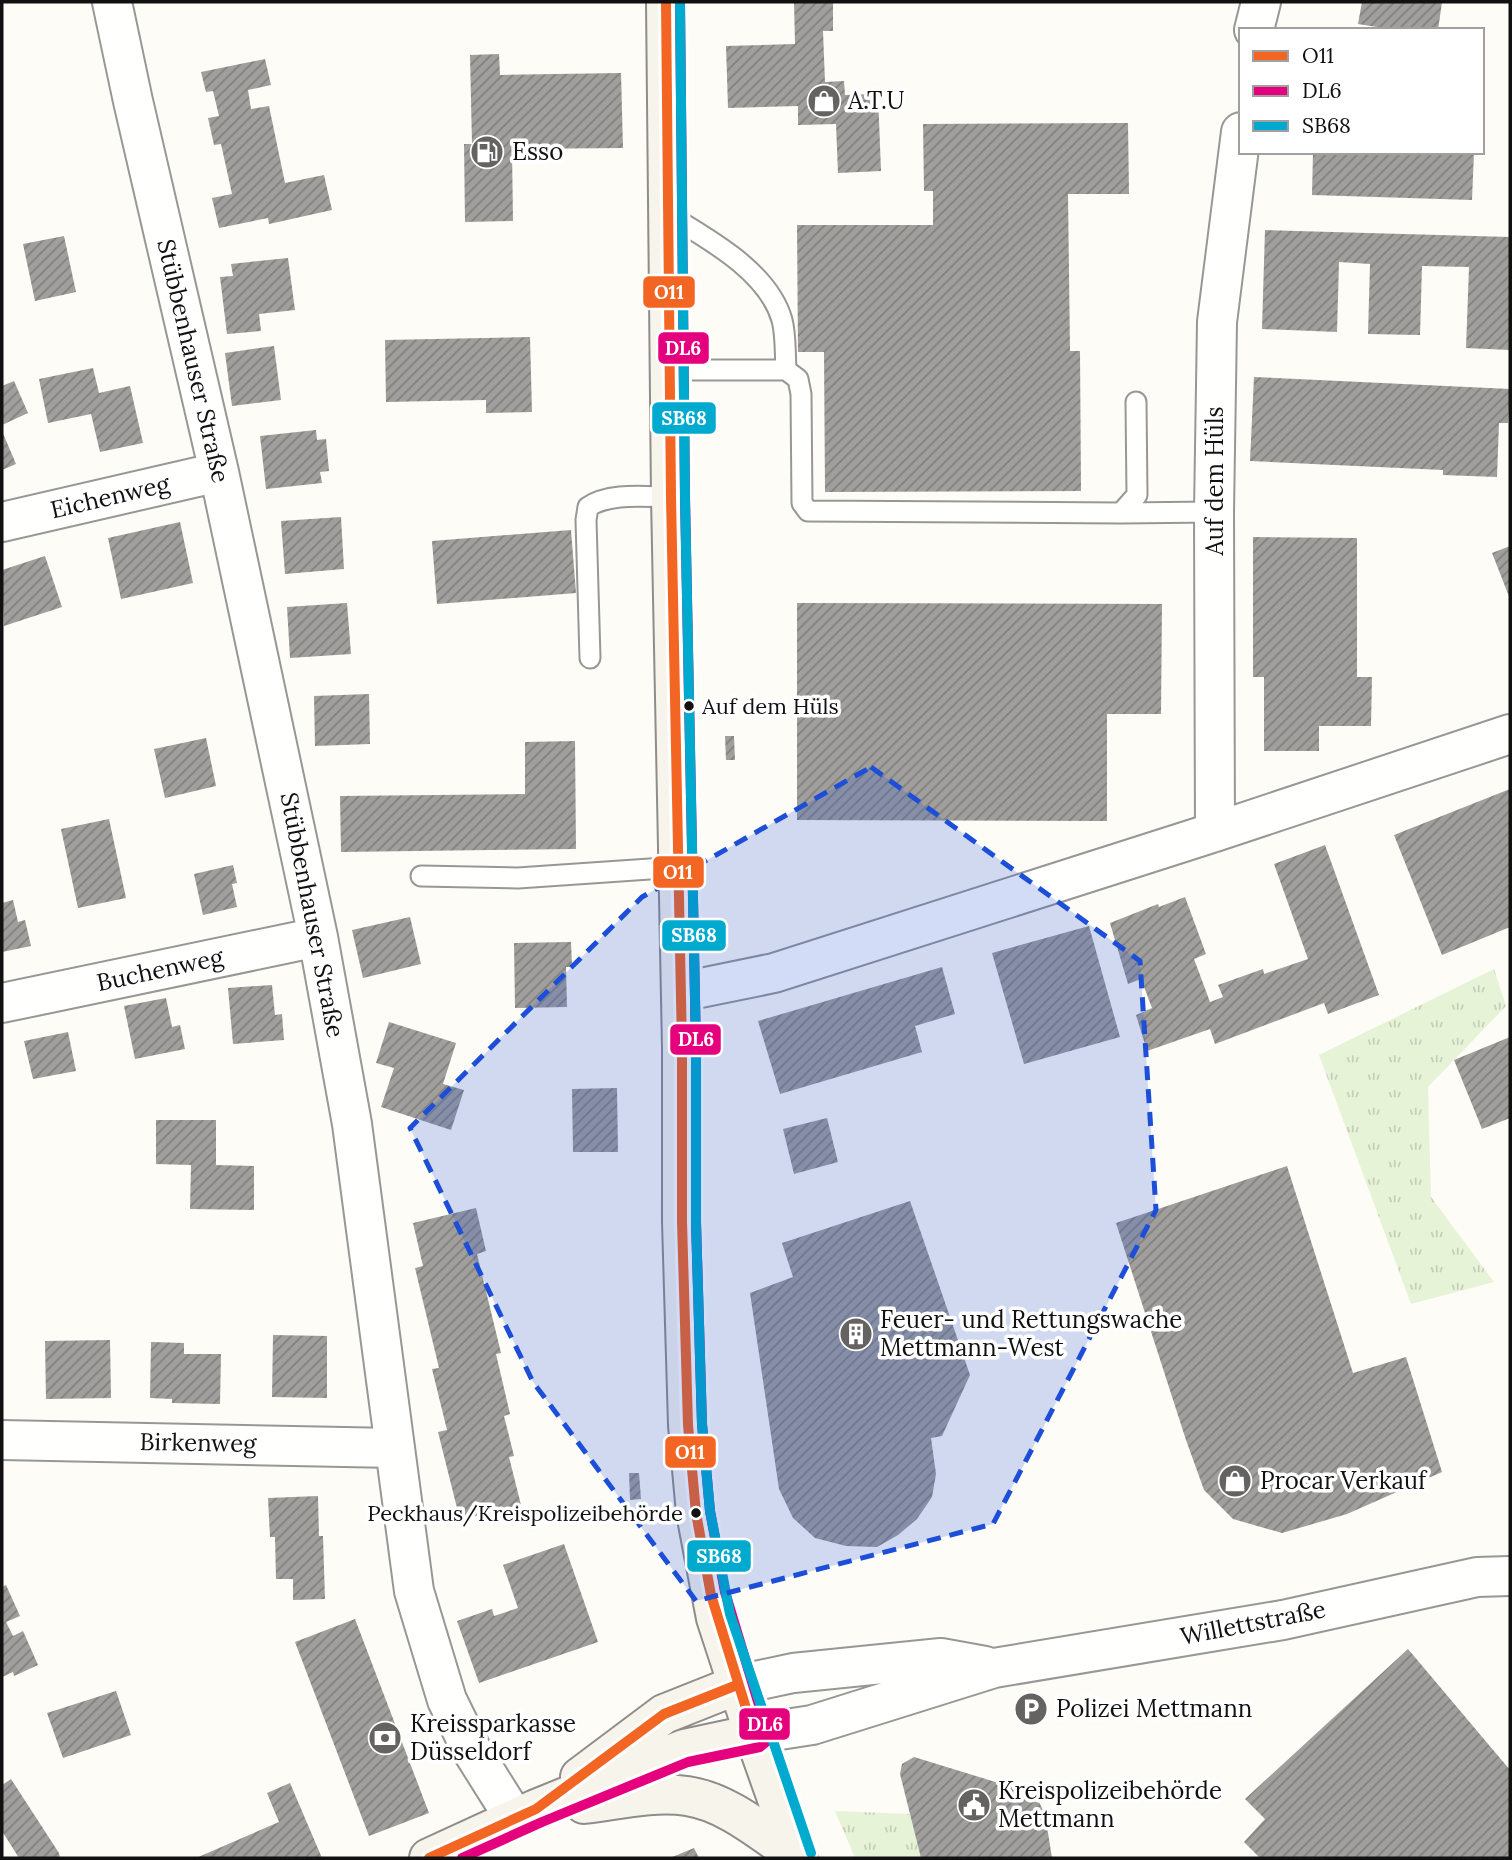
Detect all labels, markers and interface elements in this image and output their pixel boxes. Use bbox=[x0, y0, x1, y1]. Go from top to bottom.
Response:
legend bbox=[1239, 28, 1484, 154]
text: O11 bbox=[1302, 42, 1334, 69]
text: DL6 bbox=[1302, 77, 1342, 104]
shop icon: A.T.U bbox=[805, 82, 843, 120]
place label: A.T.U bbox=[847, 85, 904, 116]
text: SB68 bbox=[1302, 112, 1351, 139]
fuel station icon: Esso bbox=[468, 133, 506, 171]
place label: Esso bbox=[512, 136, 563, 167]
street label: Stübbenhauser Straße bbox=[150, 236, 237, 486]
line badge: O11 bbox=[642, 275, 696, 309]
text: O11 bbox=[654, 280, 684, 304]
line badge: DL6 bbox=[657, 331, 710, 365]
text: DL6 bbox=[665, 336, 701, 360]
line badge: SB68 bbox=[651, 401, 717, 435]
text: SB68 bbox=[661, 406, 707, 430]
street label: Auf dem Hüls bbox=[1199, 406, 1230, 557]
street label: Eichenweg bbox=[47, 468, 173, 525]
place label: Auf dem Hüls bbox=[701, 692, 839, 720]
marker: Auf dem Hüls bbox=[682, 699, 696, 713]
street label: Stübbenhauser Straße bbox=[274, 790, 351, 1040]
line badge: O11 bbox=[652, 855, 705, 889]
text: O11 bbox=[663, 860, 693, 884]
line badge: SB68 bbox=[661, 919, 727, 952]
text: SB68 bbox=[671, 923, 717, 947]
street label: Buchenweg bbox=[94, 941, 227, 998]
line badge: DL6 bbox=[669, 1023, 722, 1056]
text: DL6 bbox=[678, 1027, 714, 1051]
place label: Feuer- und Rettungswache Mettmann-West bbox=[880, 1304, 1182, 1363]
building icon: Feuer- und Rettungswache Mettmann-West bbox=[837, 1315, 875, 1353]
street label: Birkenweg bbox=[139, 1426, 257, 1459]
line badge: O11 bbox=[664, 1435, 717, 1469]
text: O11 bbox=[675, 1440, 705, 1464]
shop icon: Procar Verkauf bbox=[1216, 1462, 1254, 1500]
place label: Procar Verkauf bbox=[1260, 1465, 1428, 1496]
place label: Peckhaus/Kreispolizeibehörde bbox=[367, 1499, 683, 1527]
marker: Peckhaus/Kreispolizeibehörde bbox=[689, 1506, 703, 1520]
line badge: SB68 bbox=[686, 1539, 752, 1573]
text: SB68 bbox=[696, 1544, 742, 1568]
street label: Willettstraße bbox=[1178, 1593, 1328, 1652]
parking icon: Polizei Mettmann bbox=[1012, 1690, 1050, 1728]
place label: Polizei Mettmann bbox=[1056, 1693, 1252, 1724]
line badge: DL6 bbox=[738, 1707, 791, 1741]
place label: Kreissparkasse Düsseldorf bbox=[410, 1708, 576, 1767]
text: DL6 bbox=[747, 1712, 783, 1736]
bank icon: Kreissparkasse Düsseldorf bbox=[366, 1719, 404, 1757]
place label: Kreispolizeibehörde Mettmann bbox=[998, 1775, 1222, 1834]
public building icon: Kreispolizeibehörde Mettmann bbox=[955, 1786, 993, 1824]

